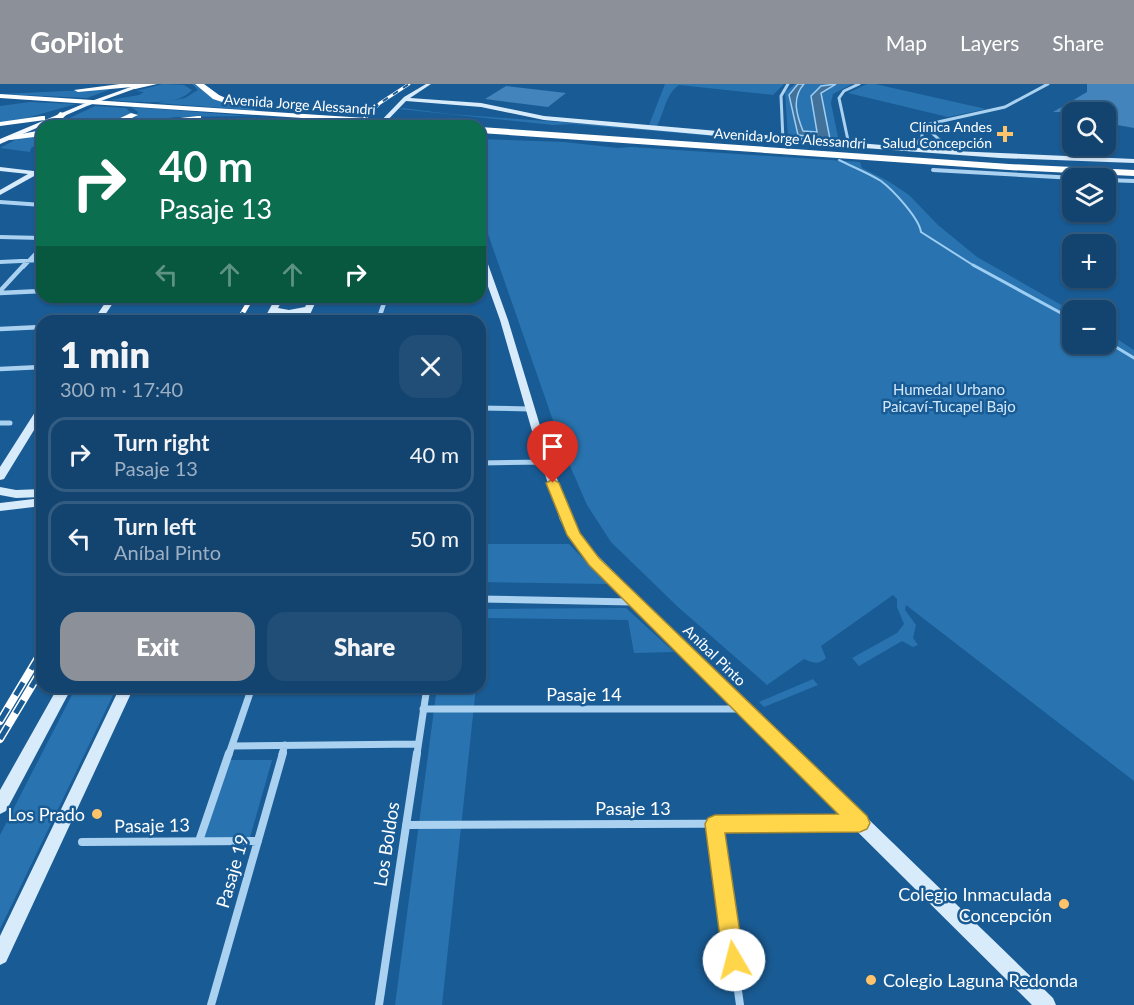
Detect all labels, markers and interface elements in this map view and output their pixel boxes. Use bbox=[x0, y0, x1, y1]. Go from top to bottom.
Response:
text: GoPilot bbox=[30, 25, 123, 59]
text: Map bbox=[886, 30, 927, 55]
text: Layers bbox=[960, 30, 1019, 55]
text: Share bbox=[1052, 30, 1104, 55]
street label: Avenida Jorge Alessandri bbox=[224, 90, 376, 118]
map controls bbox=[1062, 102, 1116, 354]
button: search bbox=[1062, 102, 1116, 156]
place label: Clínica Andes Salud Concepción bbox=[882, 118, 992, 151]
street label: Avenida Jorge Alessandri bbox=[714, 124, 866, 152]
marker: Clínica Andes Salud Concepción bbox=[996, 125, 1014, 143]
text: 40 m bbox=[159, 141, 253, 191]
icon: right bbox=[60, 144, 138, 222]
button: layers bbox=[1062, 168, 1116, 222]
text: Pasaje 13 bbox=[159, 192, 272, 225]
button: + bbox=[1062, 234, 1116, 288]
icon: left bbox=[150, 258, 183, 291]
icon: ahead bbox=[213, 258, 246, 291]
icon: ahead bbox=[276, 258, 309, 291]
icon: right bbox=[339, 258, 372, 291]
button: − bbox=[1062, 300, 1116, 354]
text: 1 min bbox=[60, 332, 150, 376]
button: close bbox=[399, 335, 462, 398]
text: 300 m · 17:40 bbox=[60, 377, 183, 401]
park label: Humedal Urbano Paicaví-Tucapel Bajo bbox=[882, 380, 1016, 415]
pin bbox=[527, 421, 578, 483]
text: Turn right bbox=[114, 429, 209, 456]
icon: arrive bbox=[536, 430, 569, 463]
icon: right bbox=[63, 438, 96, 471]
text: 40 m bbox=[410, 441, 459, 468]
text: Pasaje 13 bbox=[114, 456, 198, 480]
text: Turn left bbox=[114, 513, 196, 540]
icon: left bbox=[63, 522, 96, 555]
text: 50 m bbox=[410, 525, 459, 552]
text: Aníbal Pinto bbox=[114, 540, 221, 564]
button: Exit bbox=[60, 612, 255, 681]
button: Share bbox=[267, 612, 462, 681]
street label: Aníbal Pinto bbox=[680, 621, 750, 689]
street label: Pasaje 14 bbox=[546, 683, 622, 705]
street label: Pasaje 13 bbox=[595, 797, 671, 819]
street label: Los Boldos bbox=[368, 800, 404, 888]
place label: Los Prado bbox=[8, 803, 85, 825]
marker: Los Prado bbox=[90, 807, 104, 821]
street label: Pasaje 13 bbox=[114, 813, 190, 837]
street label: Pasaje 19 bbox=[211, 832, 253, 910]
place label: Colegio Inmaculada Concepción bbox=[898, 883, 1052, 926]
marker: Colegio Inmaculada Concepción bbox=[1057, 897, 1071, 911]
position arrow bbox=[702, 928, 766, 992]
place label: Colegio Laguna Redonda bbox=[883, 969, 1078, 991]
marker: Colegio Laguna Redonda bbox=[864, 973, 878, 987]

